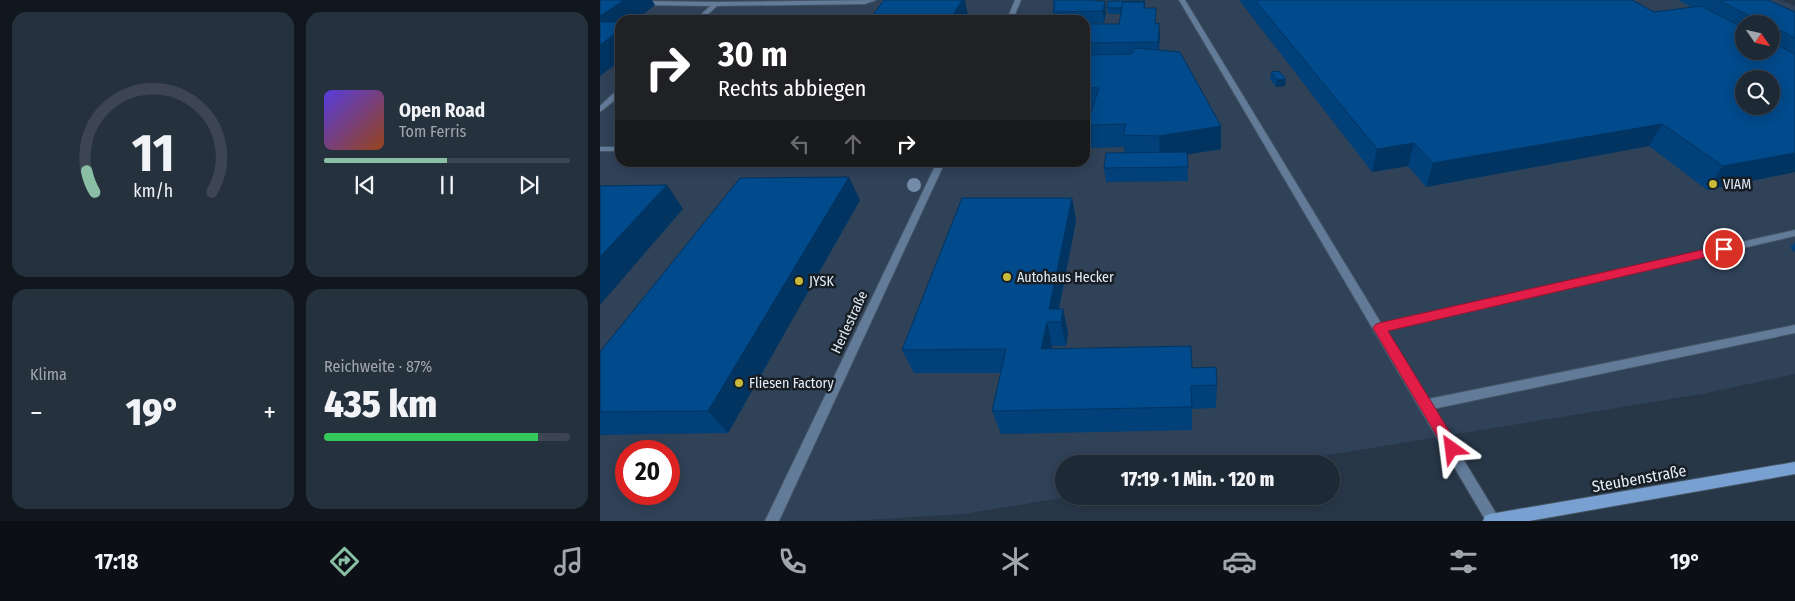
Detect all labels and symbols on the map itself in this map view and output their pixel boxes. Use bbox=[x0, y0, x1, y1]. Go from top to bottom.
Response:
north arrow bbox=[1735, 15, 1780, 60]
place label: VIAM bbox=[1723, 176, 1751, 193]
marker: VIAM bbox=[1707, 178, 1719, 190]
pin bbox=[1703, 228, 1745, 270]
place label: Autohaus Hecker bbox=[1017, 269, 1114, 286]
marker: Autohaus Hecker bbox=[1001, 271, 1013, 283]
place label: JYSK bbox=[809, 273, 834, 290]
marker: JYSK bbox=[793, 275, 805, 287]
street label: Herlestraße bbox=[828, 288, 871, 356]
place label: Fliesen Factory bbox=[749, 375, 834, 392]
marker: Fliesen Factory bbox=[733, 377, 745, 389]
position arrow bbox=[1425, 422, 1477, 474]
speed limit sign: 20 bbox=[615, 440, 680, 505]
street label: Steubenstraße bbox=[1590, 461, 1688, 496]

